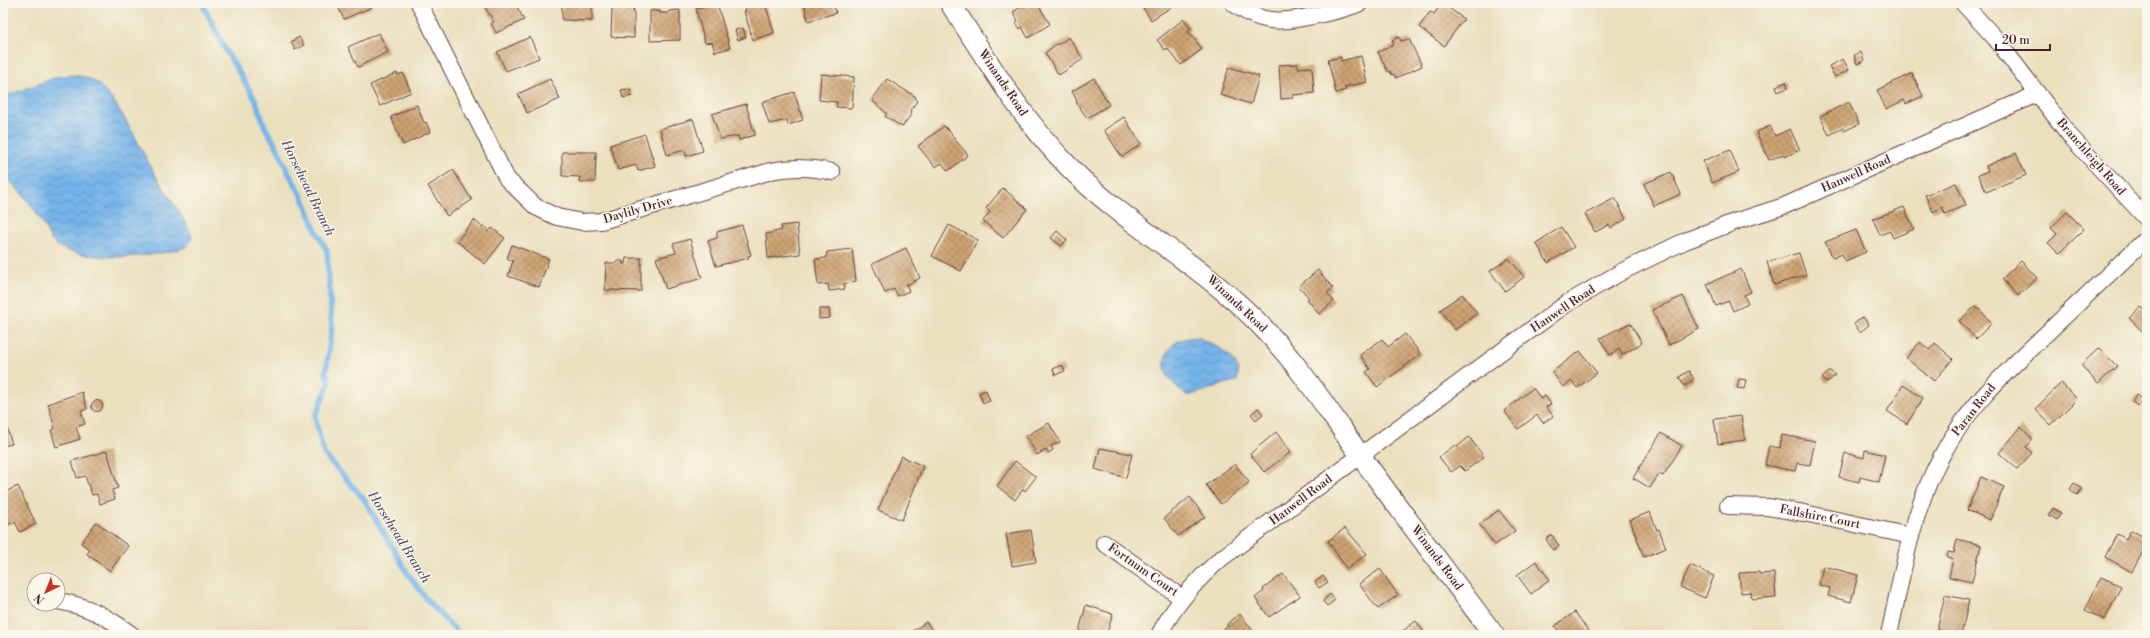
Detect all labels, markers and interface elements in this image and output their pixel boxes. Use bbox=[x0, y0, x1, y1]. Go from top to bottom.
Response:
scale bar bbox=[1996, 26, 2050, 52]
text: 20 m bbox=[2002, 33, 2030, 48]
street label: Winands Road bbox=[975, 46, 1031, 119]
street label: Branchleigh Road bbox=[2053, 115, 2129, 199]
water label: Horsehead Branch bbox=[277, 136, 339, 240]
street label: Hanwell Road bbox=[1819, 152, 1893, 196]
street label: Daylily Drive bbox=[602, 193, 674, 227]
street label: Winands Road bbox=[1203, 272, 1270, 336]
street label: Hanwell Road bbox=[1528, 282, 1598, 336]
street label: Paran Road bbox=[1949, 381, 1999, 439]
street label: Hanwell Road bbox=[1267, 471, 1335, 528]
water label: Horsehead Branch bbox=[364, 487, 434, 587]
street label: Fallshire Court bbox=[1778, 502, 1862, 532]
street label: Winands Road bbox=[1407, 522, 1466, 593]
street label: Fortnum Court bbox=[1105, 540, 1182, 600]
north arrow bbox=[26, 572, 66, 612]
text: N bbox=[32, 590, 48, 607]

